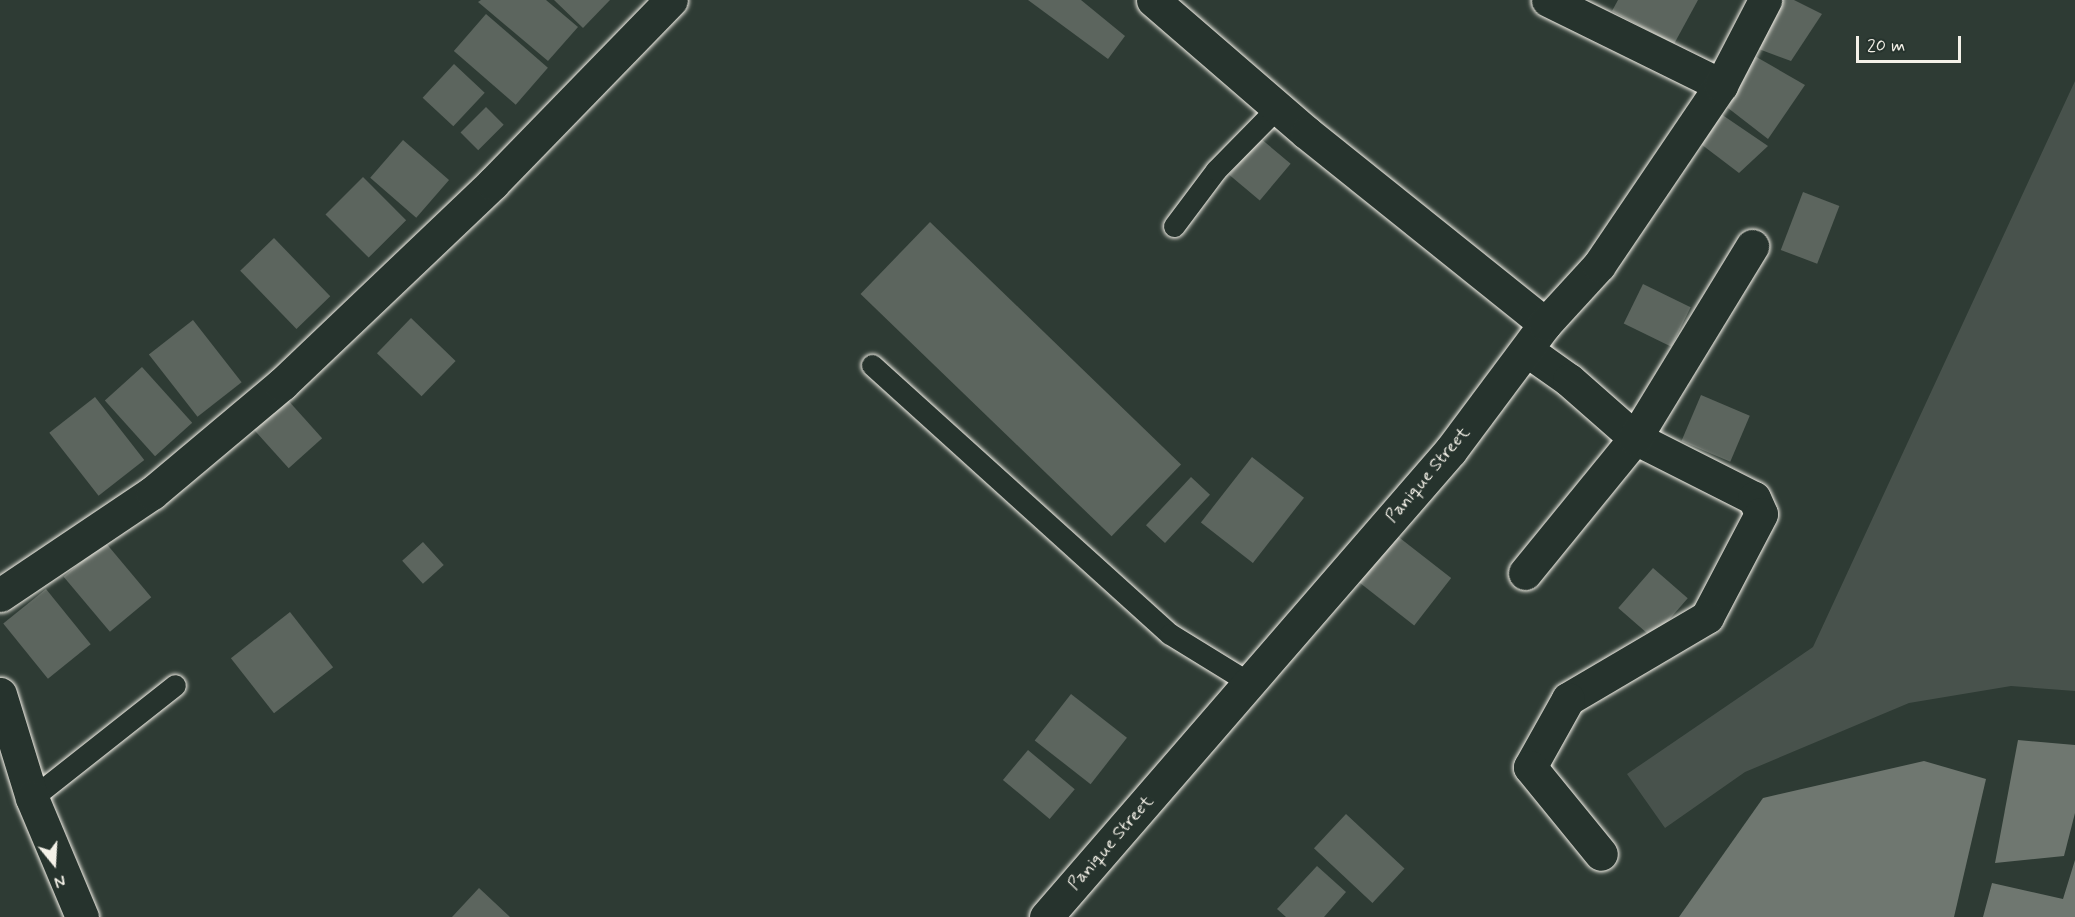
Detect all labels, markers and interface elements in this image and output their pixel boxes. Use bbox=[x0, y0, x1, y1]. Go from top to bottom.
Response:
scale bar bbox=[1859, 24, 1964, 62]
text: 20 m bbox=[1867, 34, 1905, 58]
street label: Panique Street bbox=[1381, 422, 1475, 528]
street label: Panique Street bbox=[1064, 791, 1158, 895]
north arrow bbox=[24, 833, 84, 893]
text: N bbox=[51, 869, 68, 892]

